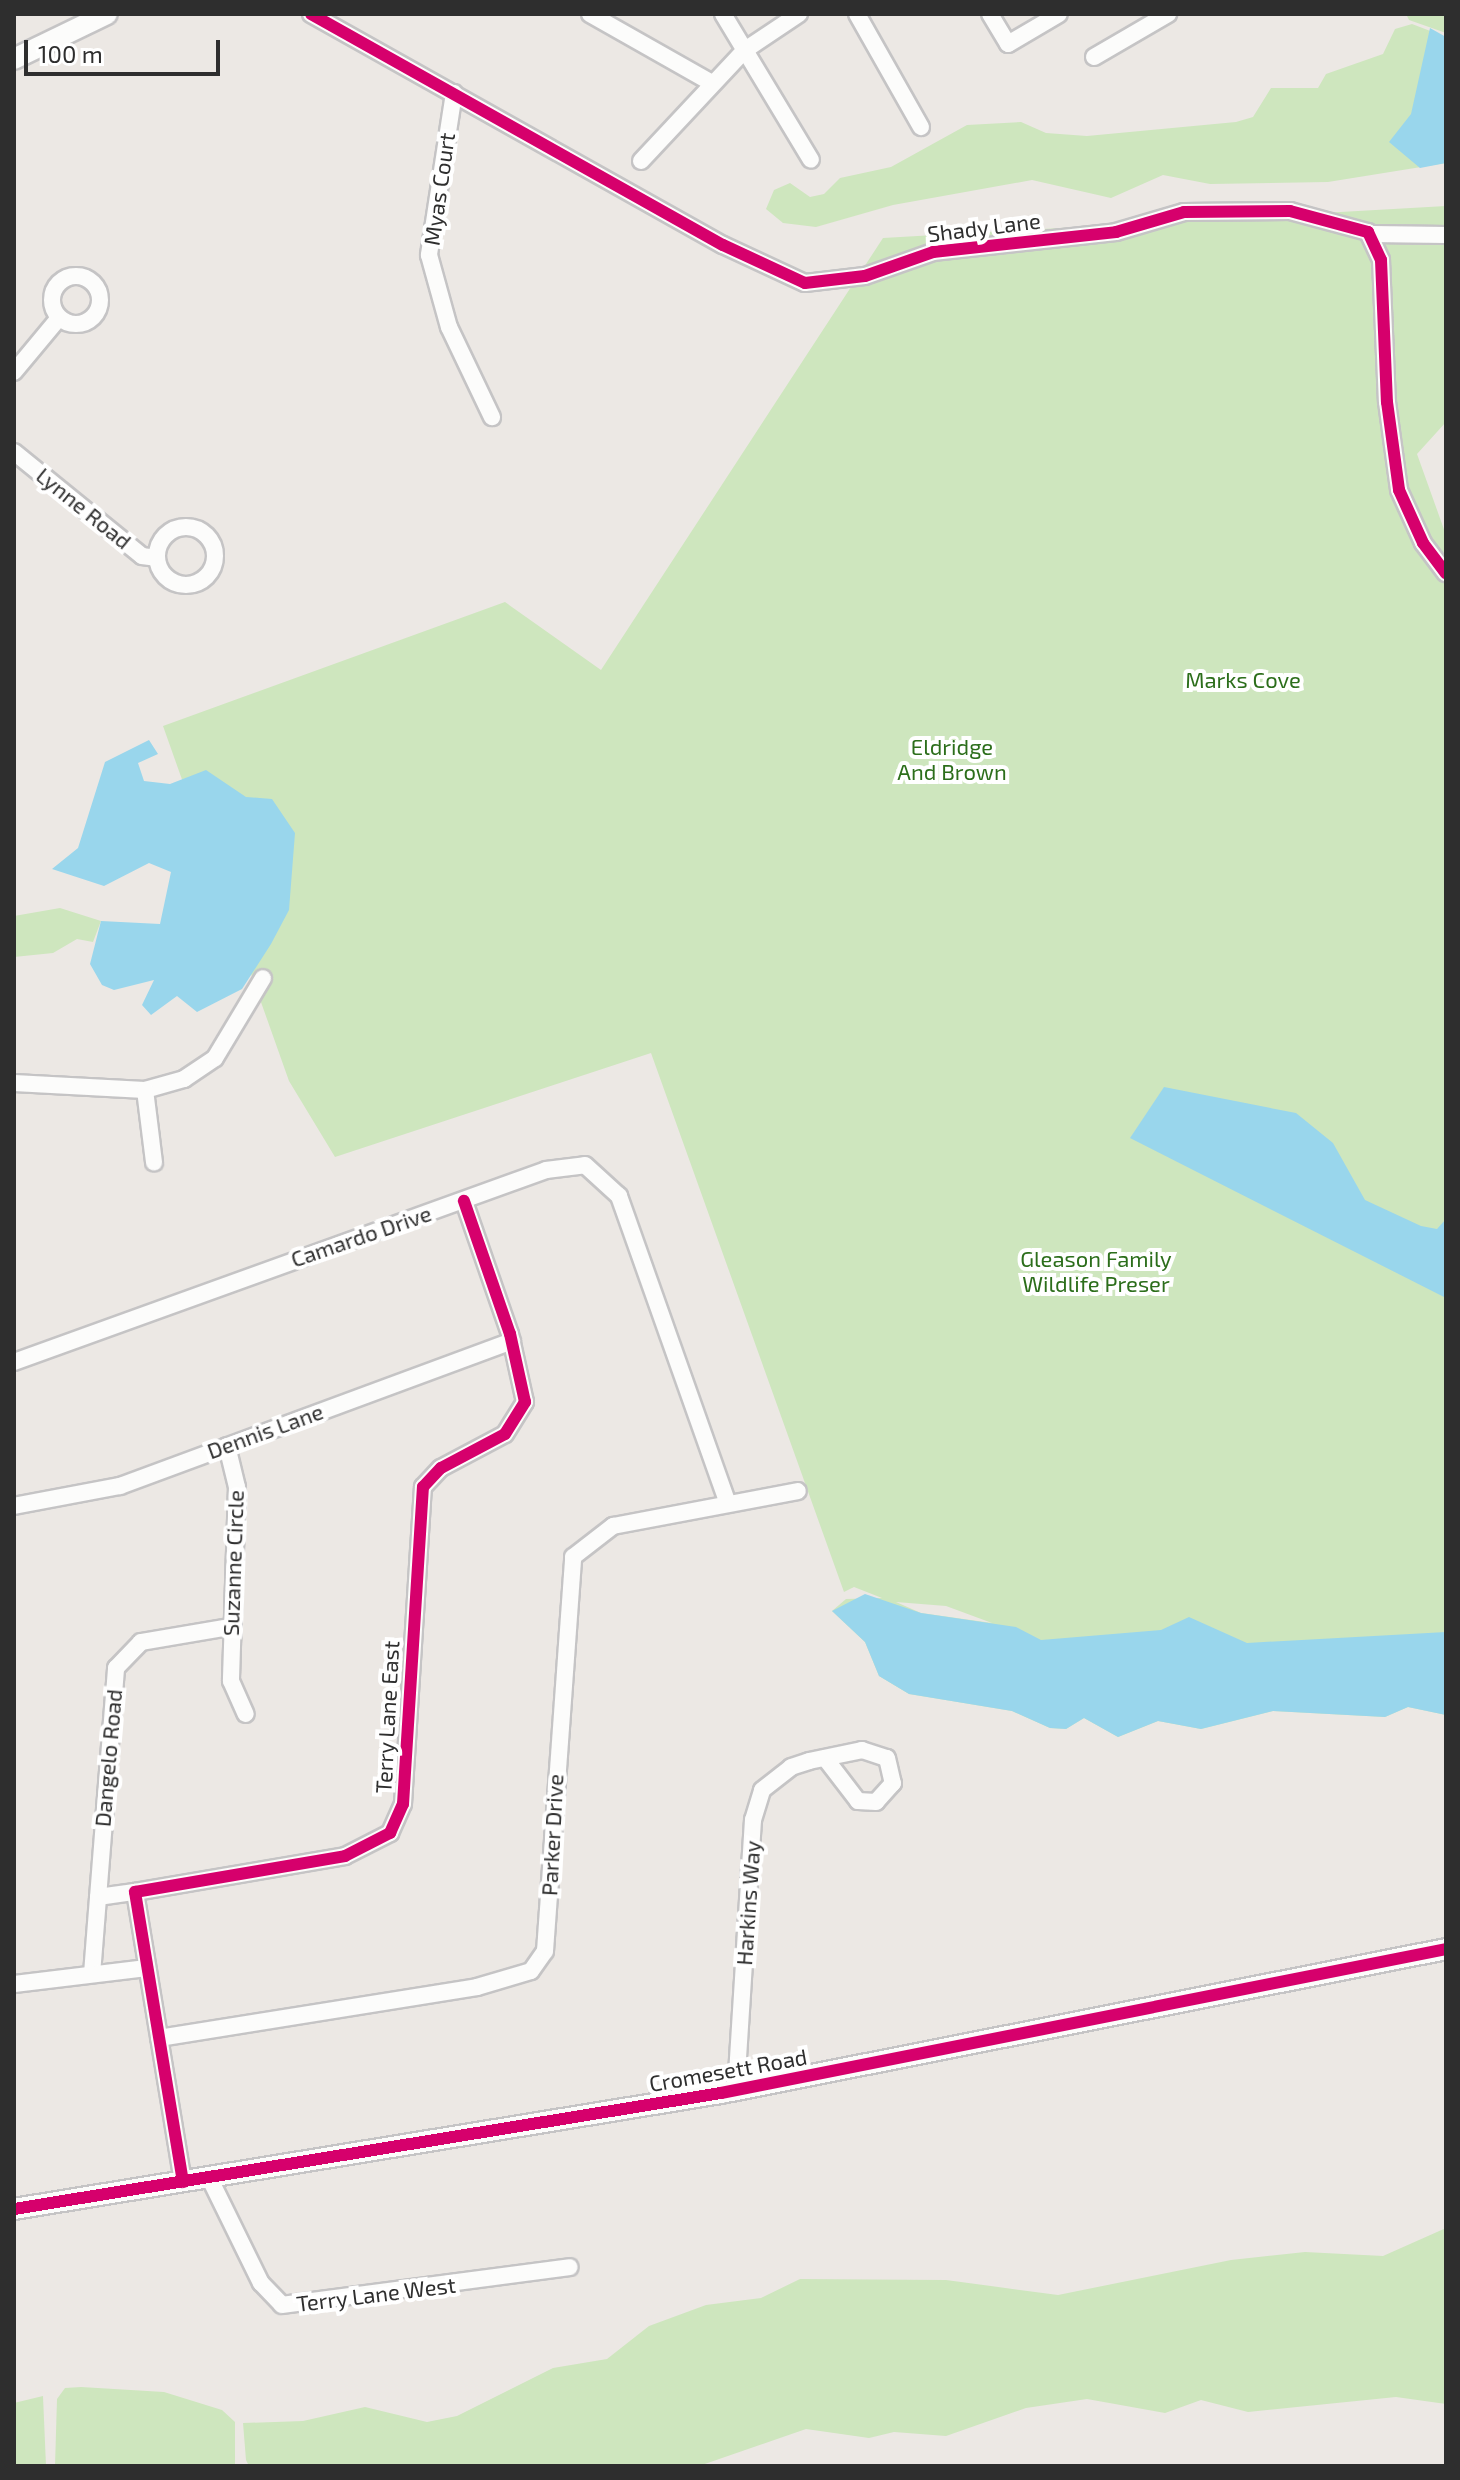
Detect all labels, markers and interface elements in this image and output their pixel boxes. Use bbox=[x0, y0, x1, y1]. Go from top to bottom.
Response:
scale bar bbox=[28, 24, 224, 74]
text: 100 m bbox=[38, 39, 103, 68]
street label: Myas Court bbox=[418, 131, 460, 247]
street label: Shady Lane bbox=[926, 207, 1042, 247]
street label: Lynne Road bbox=[31, 462, 137, 554]
park label: Marks Cove bbox=[1185, 667, 1301, 693]
park label: Eldridge And Brown bbox=[897, 733, 1007, 784]
street label: Camardo Drive bbox=[287, 1200, 435, 1272]
park label: Gleason Family Wildlife Preser bbox=[1020, 1245, 1172, 1296]
street label: Dennis Lane bbox=[203, 1398, 327, 1464]
street label: Suzanne Circle bbox=[217, 1490, 249, 1636]
street label: Terry Lane East bbox=[370, 1640, 404, 1794]
street label: Dangelo Road bbox=[89, 1688, 127, 1828]
street label: Parker Drive bbox=[536, 1773, 568, 1897]
street label: Harkins Way bbox=[730, 1840, 766, 1966]
street label: Cromesett Road bbox=[647, 2043, 809, 2097]
street label: Terry Lane West bbox=[294, 2271, 458, 2317]

